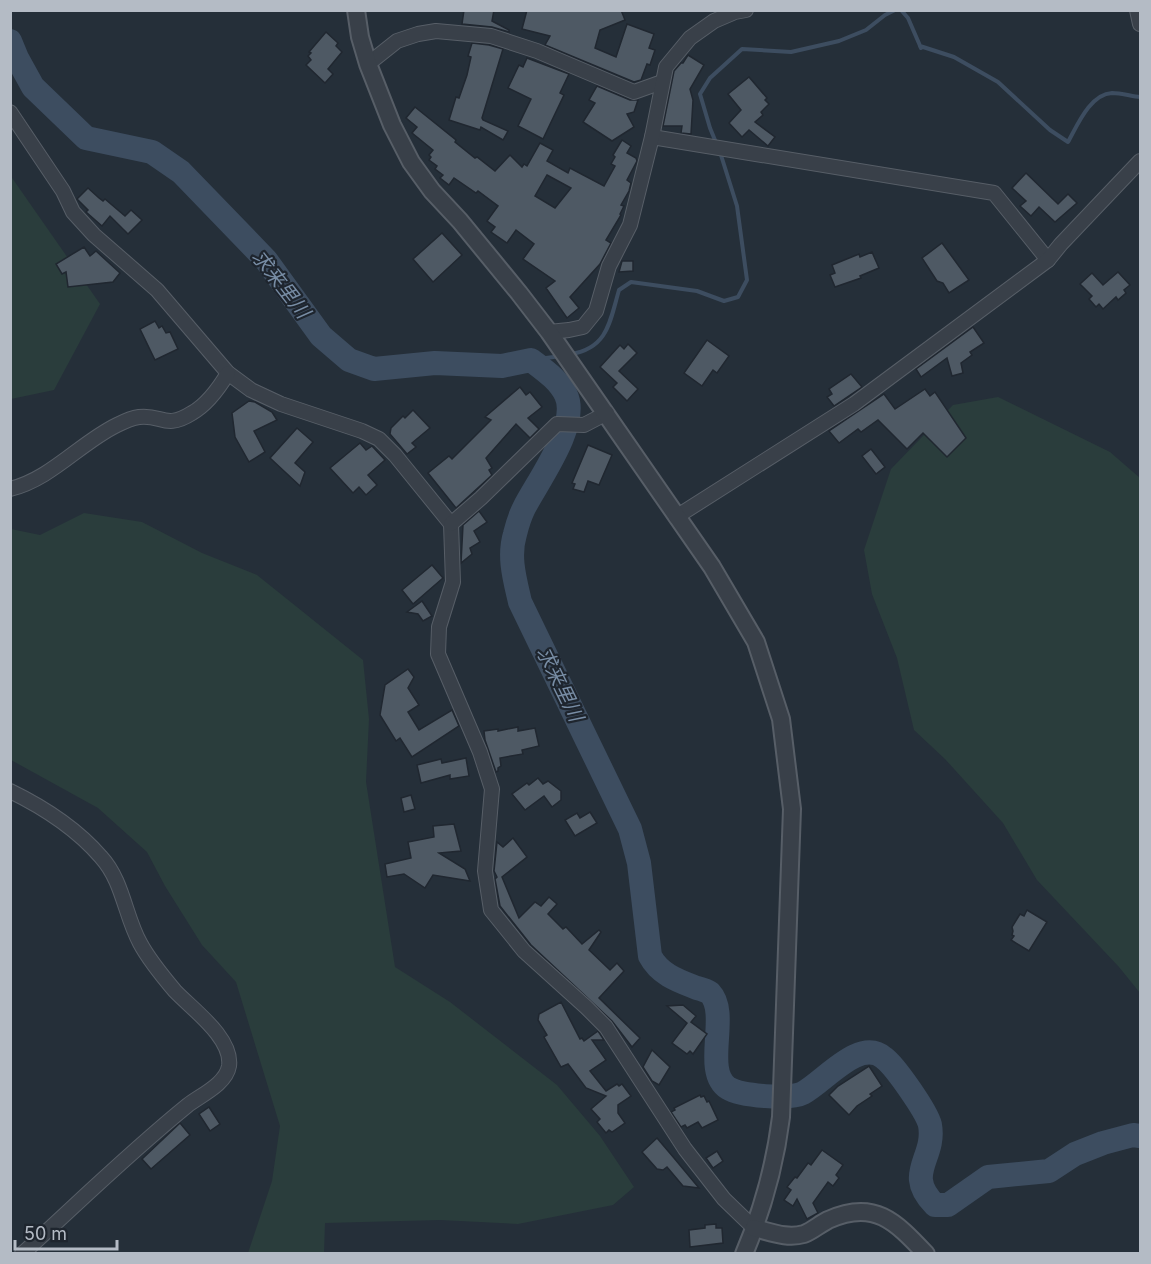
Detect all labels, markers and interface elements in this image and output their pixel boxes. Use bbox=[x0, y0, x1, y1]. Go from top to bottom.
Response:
water label: 求来里川 bbox=[247, 245, 316, 324]
water label: 求来里川 bbox=[532, 643, 589, 727]
scale bar bbox=[15, 1213, 117, 1251]
text: 50 m bbox=[24, 1223, 67, 1244]

